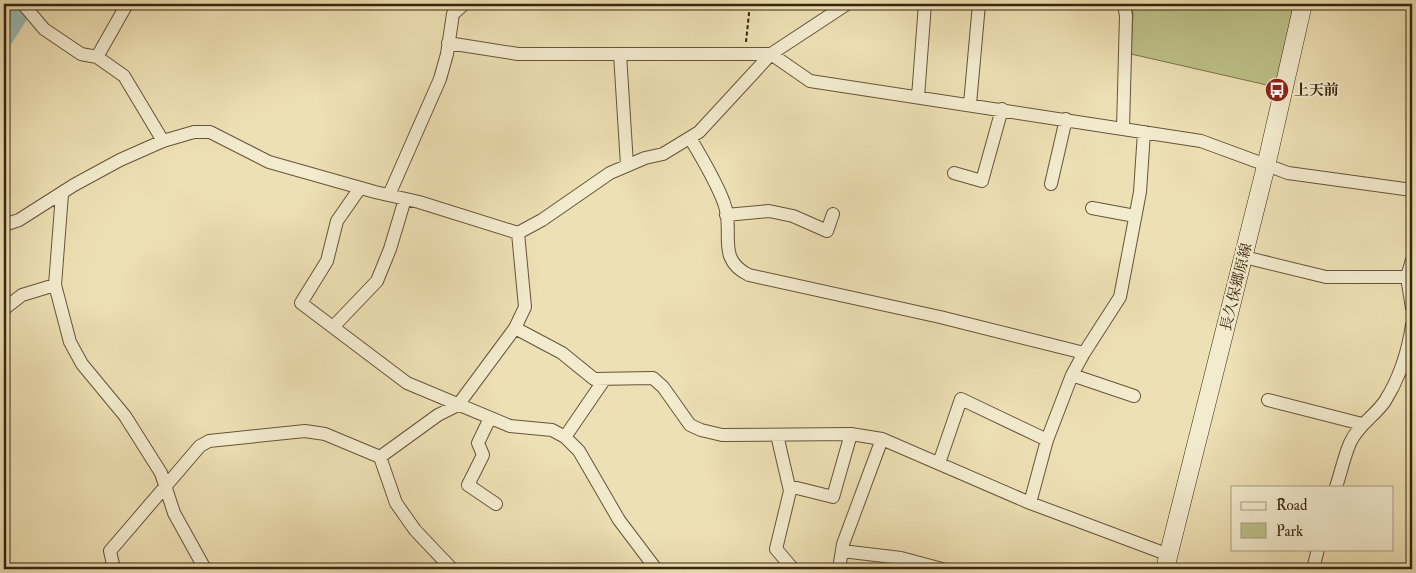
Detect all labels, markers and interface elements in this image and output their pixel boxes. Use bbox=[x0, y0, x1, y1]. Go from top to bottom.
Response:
bus stop icon: 上天前 bbox=[1264, 77, 1290, 103]
place label: 上天前 bbox=[1294, 81, 1339, 100]
street label: 長久保郷原線 bbox=[1216, 241, 1257, 333]
legend bbox=[1231, 486, 1394, 550]
text: Road bbox=[1276, 496, 1308, 515]
text: Park bbox=[1276, 522, 1303, 541]

